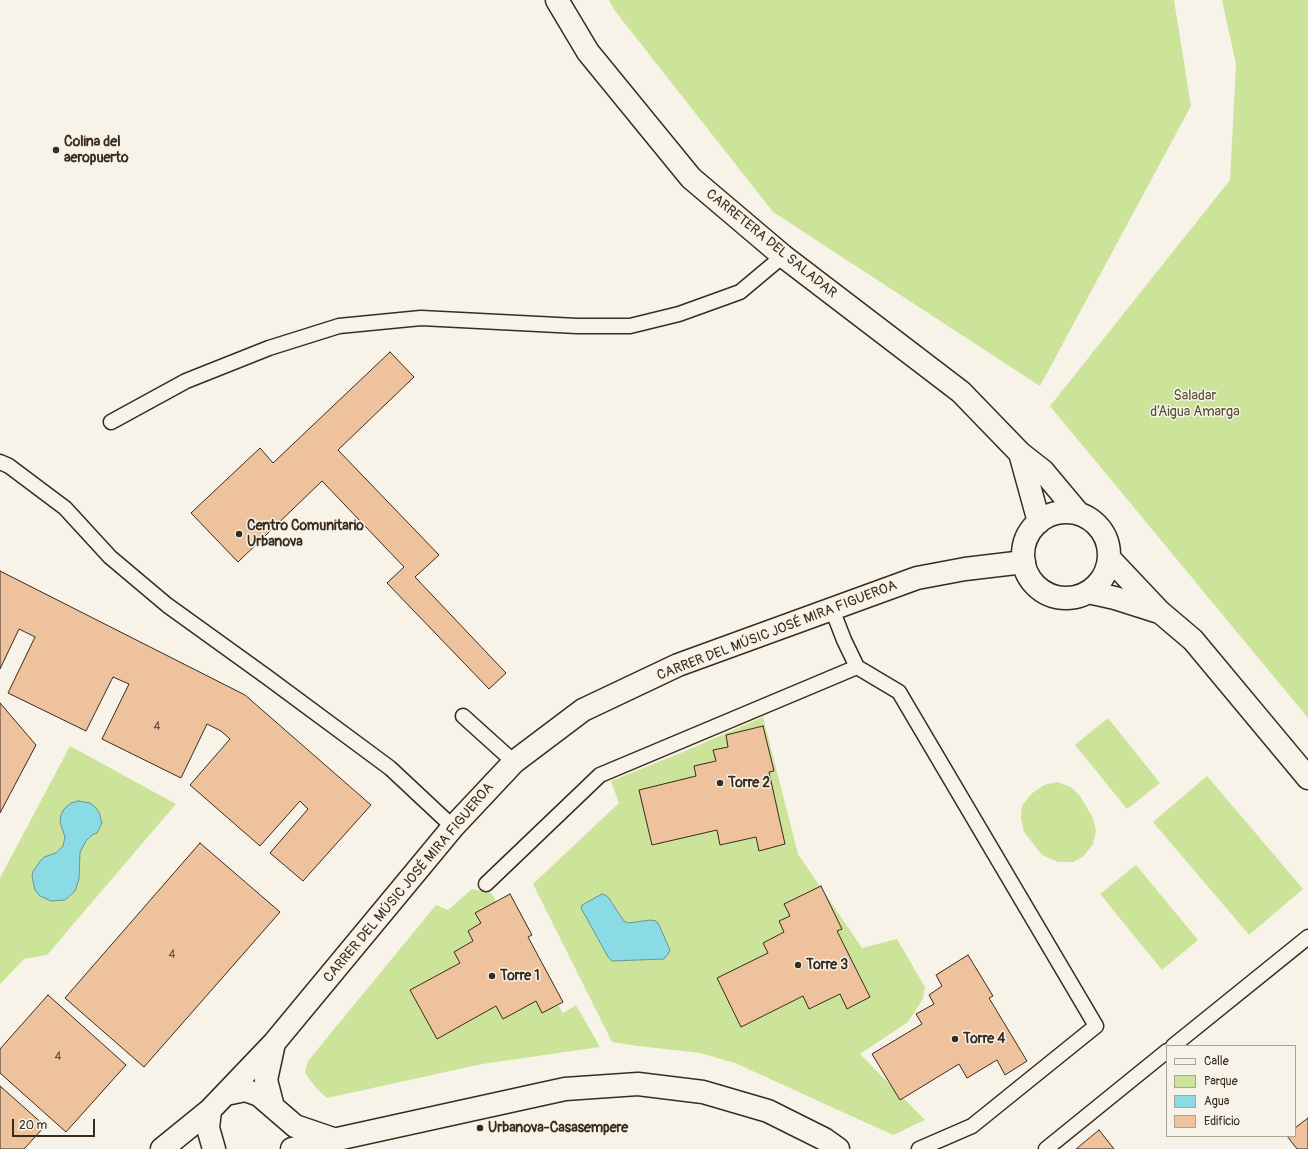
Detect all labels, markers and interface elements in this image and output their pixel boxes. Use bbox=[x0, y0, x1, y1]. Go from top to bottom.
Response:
place label: Colina del aeropuerto bbox=[64, 134, 128, 166]
marker: Colina del aeropuerto bbox=[51, 145, 61, 155]
street label: CARRETERA DEL SALADAR bbox=[702, 186, 840, 302]
park label: Saladar d’Aigua Amarga bbox=[1150, 388, 1240, 420]
place label: Centro Comunitario Urbanova bbox=[247, 518, 364, 550]
marker: Centro Comunitario Urbanova bbox=[234, 529, 244, 539]
street label: CARRER DEL MÚSIC JOSÉ MIRA FIGUEROA bbox=[655, 577, 899, 685]
house number: 4 bbox=[154, 720, 160, 734]
place label: Torre 2 bbox=[728, 775, 770, 791]
marker: Torre 2 bbox=[715, 778, 725, 788]
street label: CARRER DEL MÚSIC JOSÉ MIRA FIGUEROA bbox=[320, 780, 498, 986]
house number: 4 bbox=[169, 948, 175, 962]
place label: Torre 3 bbox=[806, 957, 848, 973]
marker: Torre 3 bbox=[793, 960, 803, 970]
place label: Torre 1 bbox=[500, 968, 540, 984]
marker: Torre 1 bbox=[487, 971, 497, 981]
place label: Torre 4 bbox=[963, 1031, 1005, 1047]
marker: Torre 4 bbox=[950, 1034, 960, 1044]
legend bbox=[1166, 1045, 1296, 1137]
house number: 4 bbox=[55, 1050, 61, 1064]
text: Calle bbox=[1204, 1054, 1229, 1069]
text: Parque bbox=[1204, 1074, 1238, 1089]
text: Agua bbox=[1204, 1094, 1229, 1109]
scale bar bbox=[14, 1111, 97, 1137]
text: Edificio bbox=[1204, 1114, 1240, 1129]
text: 20 m bbox=[19, 1118, 47, 1133]
place label: Urbanova-Casasempere bbox=[488, 1120, 628, 1136]
marker: Urbanova-Casasempere bbox=[475, 1123, 485, 1133]

